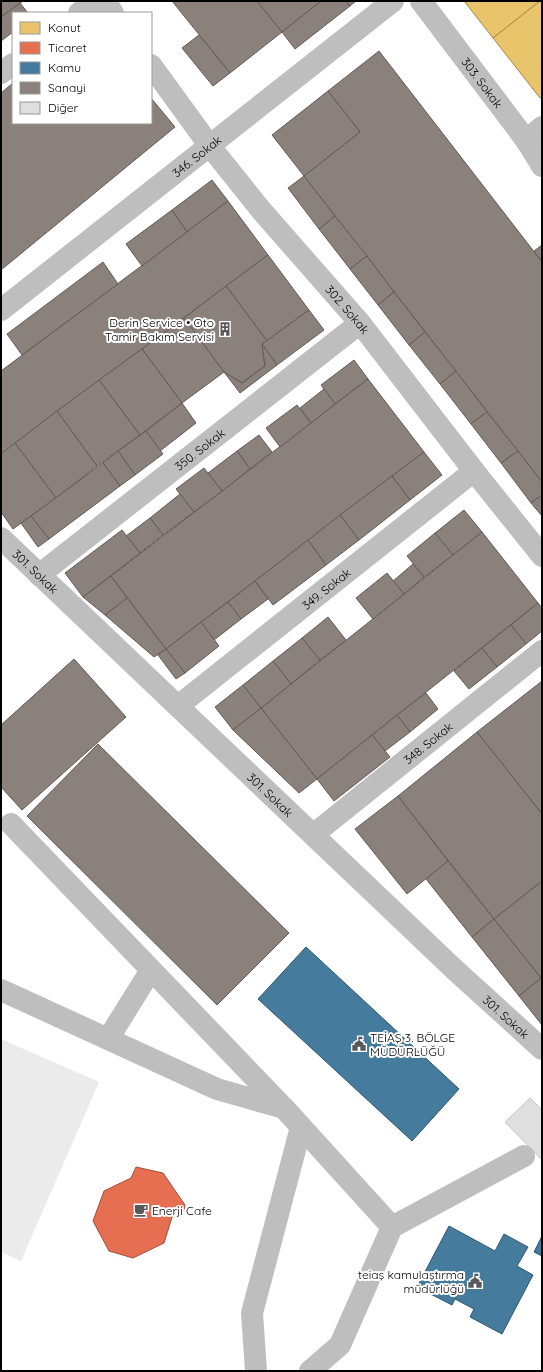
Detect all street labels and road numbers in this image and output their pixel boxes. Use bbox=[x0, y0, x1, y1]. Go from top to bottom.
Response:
street label: 303. Sokak bbox=[459, 54, 506, 111]
street label: 346. Sokak bbox=[169, 132, 224, 180]
street label: 302. Sokak bbox=[323, 282, 373, 337]
street label: 350. Sokak bbox=[171, 425, 228, 473]
street label: 301. Sokak bbox=[10, 546, 62, 596]
street label: 349. Sokak bbox=[299, 565, 353, 612]
street label: 348. Sokak bbox=[400, 718, 455, 767]
street label: 301. Sokak bbox=[245, 769, 296, 820]
street label: 301. Sokak bbox=[480, 992, 533, 1041]

